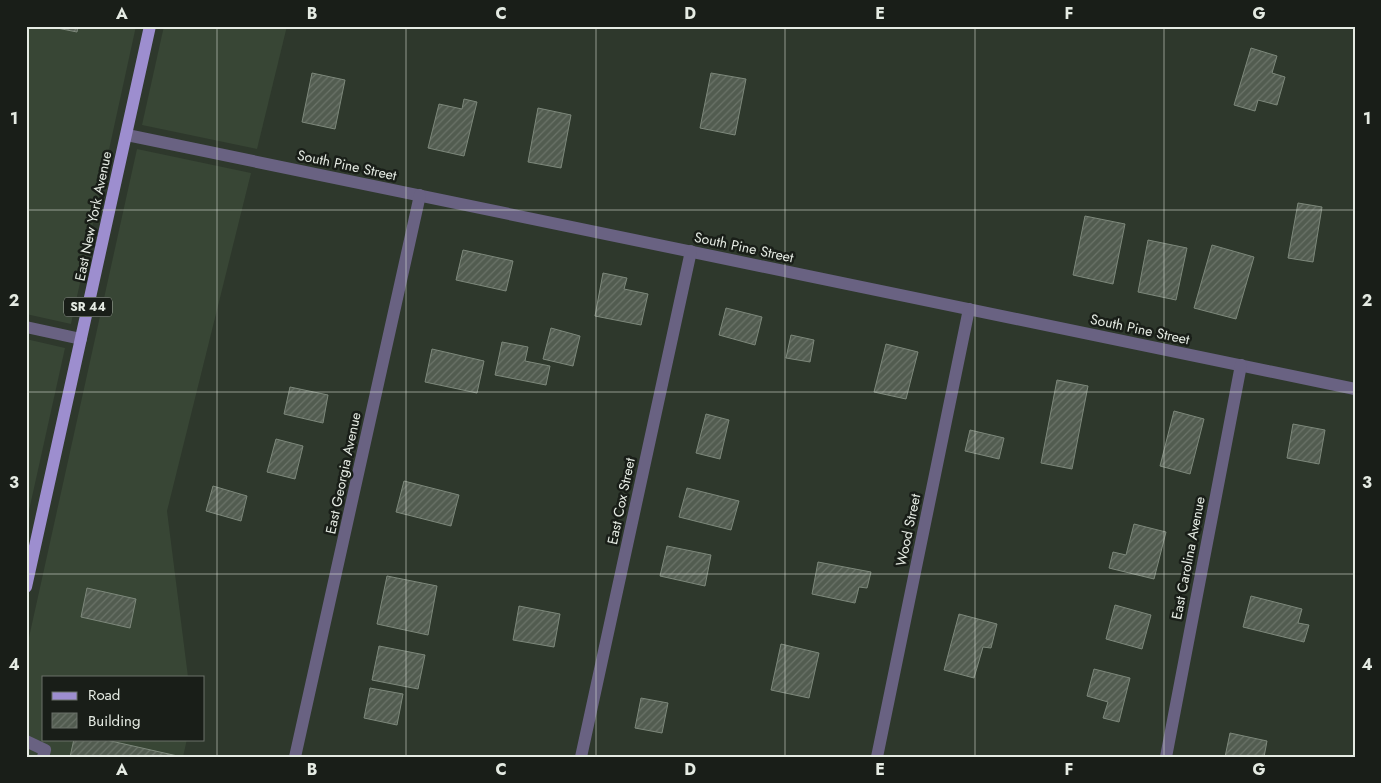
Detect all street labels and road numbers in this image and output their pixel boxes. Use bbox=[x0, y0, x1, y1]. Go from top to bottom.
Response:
street label: South Pine Street bbox=[295, 145, 399, 185]
street label: East New York Avenue bbox=[69, 149, 117, 283]
street label: South Pine Street bbox=[692, 227, 796, 267]
road number: SR 44 bbox=[64, 298, 112, 316]
street label: South Pine Street bbox=[1088, 309, 1192, 349]
street label: East Georgia Avenue bbox=[320, 410, 366, 536]
street label: East Cox Street bbox=[602, 455, 640, 546]
street label: Wood Street bbox=[891, 491, 926, 568]
street label: East Carolina Avenue bbox=[1166, 495, 1210, 621]

